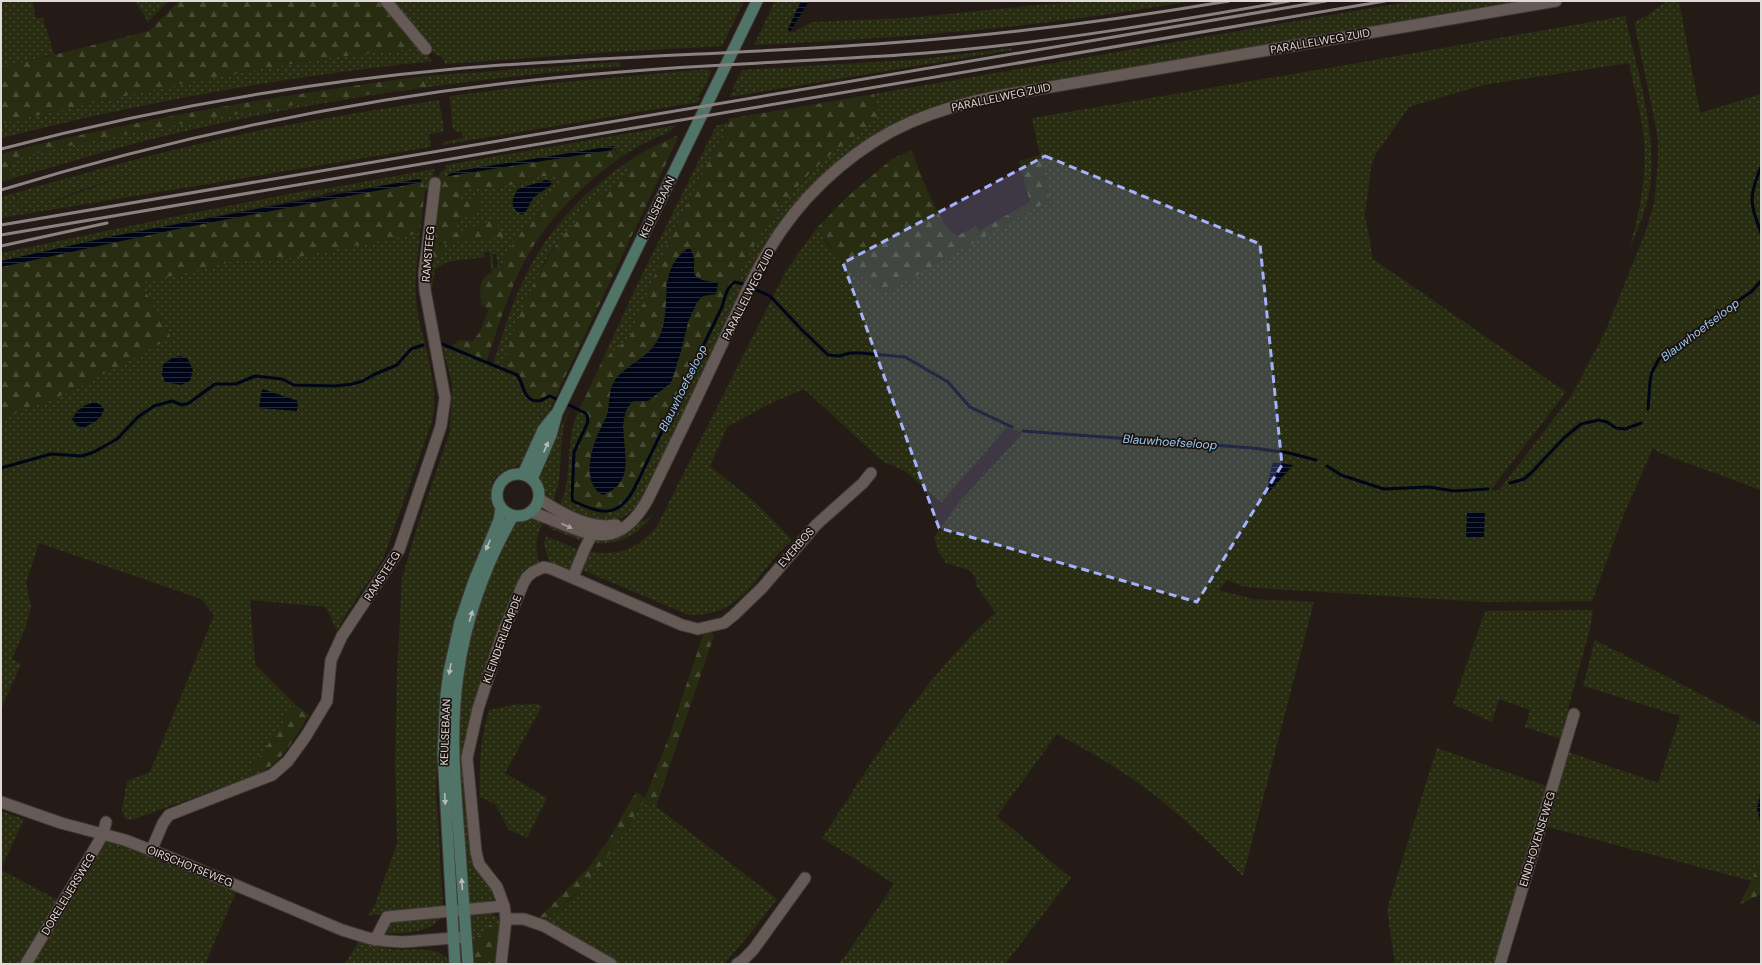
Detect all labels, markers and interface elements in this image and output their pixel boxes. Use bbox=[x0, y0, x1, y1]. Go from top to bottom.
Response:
street label: PARALLELWEG ZUID bbox=[1269, 25, 1371, 57]
street label: PARALLELWEG ZUID bbox=[950, 80, 1052, 114]
street label: KEULSEBAAN bbox=[636, 174, 678, 240]
street label: RAMSTEEG bbox=[419, 225, 437, 283]
street label: PARALLELWEG ZUID bbox=[719, 246, 777, 342]
water label: Blauwhoefseloop bbox=[1657, 295, 1743, 365]
water label: Blauwhoefseloop bbox=[655, 342, 711, 434]
water label: Blauwhoefseloop bbox=[1122, 431, 1218, 453]
one-way arrow bbox=[544, 440, 550, 452]
one-way arrow bbox=[562, 523, 573, 529]
street label: EVERBOS bbox=[775, 524, 817, 570]
one-way arrow bbox=[485, 540, 491, 552]
street label: RAMSTEEG bbox=[361, 549, 403, 603]
street label: KLEINDERLIEMPDE bbox=[480, 593, 524, 685]
one-way arrow bbox=[468, 610, 474, 622]
one-way arrow bbox=[447, 663, 453, 675]
street label: KEULSEBAAN bbox=[437, 698, 453, 766]
street label: EINDHOVENSEWEG bbox=[1516, 790, 1558, 888]
one-way arrow bbox=[441, 793, 448, 805]
street label: OIRSCHOTSEWEG bbox=[145, 842, 235, 890]
street label: DORELEIJERSWEG bbox=[38, 851, 98, 937]
one-way arrow bbox=[459, 878, 466, 890]

